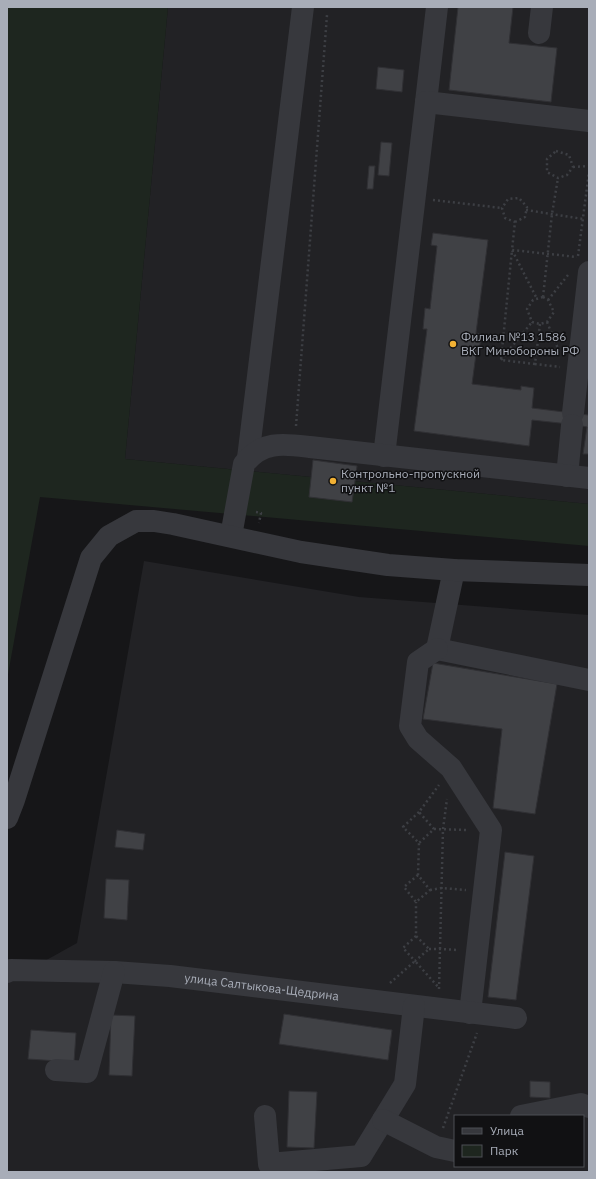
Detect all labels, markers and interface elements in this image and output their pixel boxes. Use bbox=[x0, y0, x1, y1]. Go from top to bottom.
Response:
place label: Филиал №13 1586 ВКГ Минобороны РФ bbox=[461, 329, 579, 358]
marker: Филиал №13 1586 ВКГ Минобороны РФ bbox=[448, 339, 458, 349]
place label: Контрольно-пропускной пункт №1 bbox=[341, 466, 480, 495]
marker: Контрольно-пропускной пункт №1 bbox=[328, 476, 338, 486]
street label: улица Салтыкова-Щедрина bbox=[184, 970, 340, 1004]
legend bbox=[454, 1115, 584, 1167]
text: Улица bbox=[490, 1123, 524, 1138]
text: Парк bbox=[490, 1143, 519, 1158]

